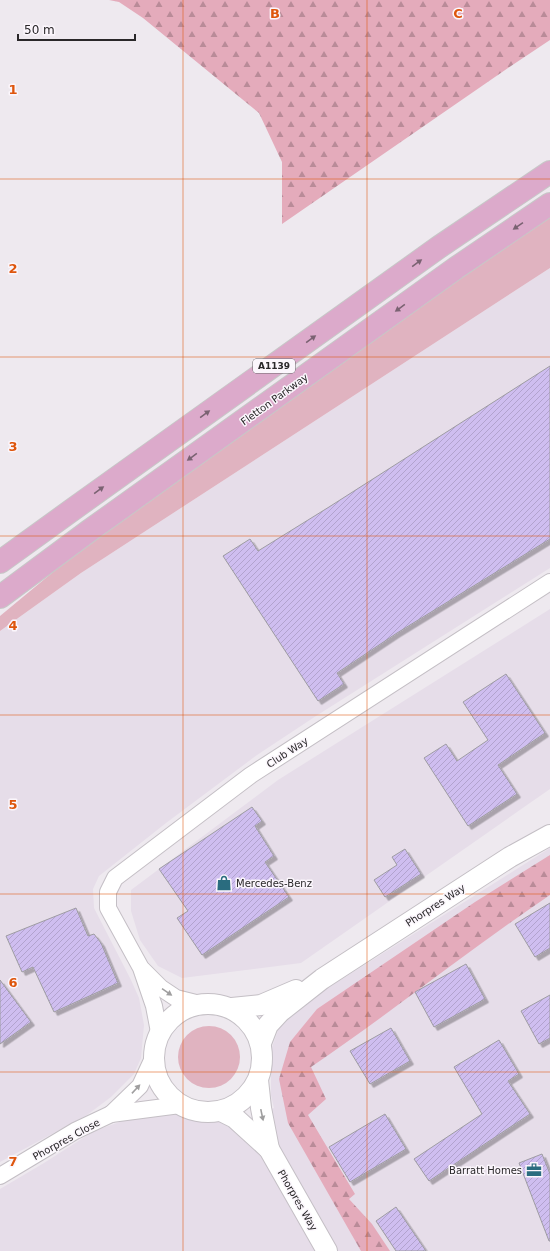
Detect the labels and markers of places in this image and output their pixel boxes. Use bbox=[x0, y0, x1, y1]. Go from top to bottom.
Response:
shop icon: Mercedes-Benz bbox=[215, 874, 233, 892]
place label: Mercedes-Benz bbox=[236, 878, 312, 889]
office icon: Barratt Homes bbox=[525, 1161, 543, 1179]
place label: Barratt Homes bbox=[449, 1165, 522, 1176]

